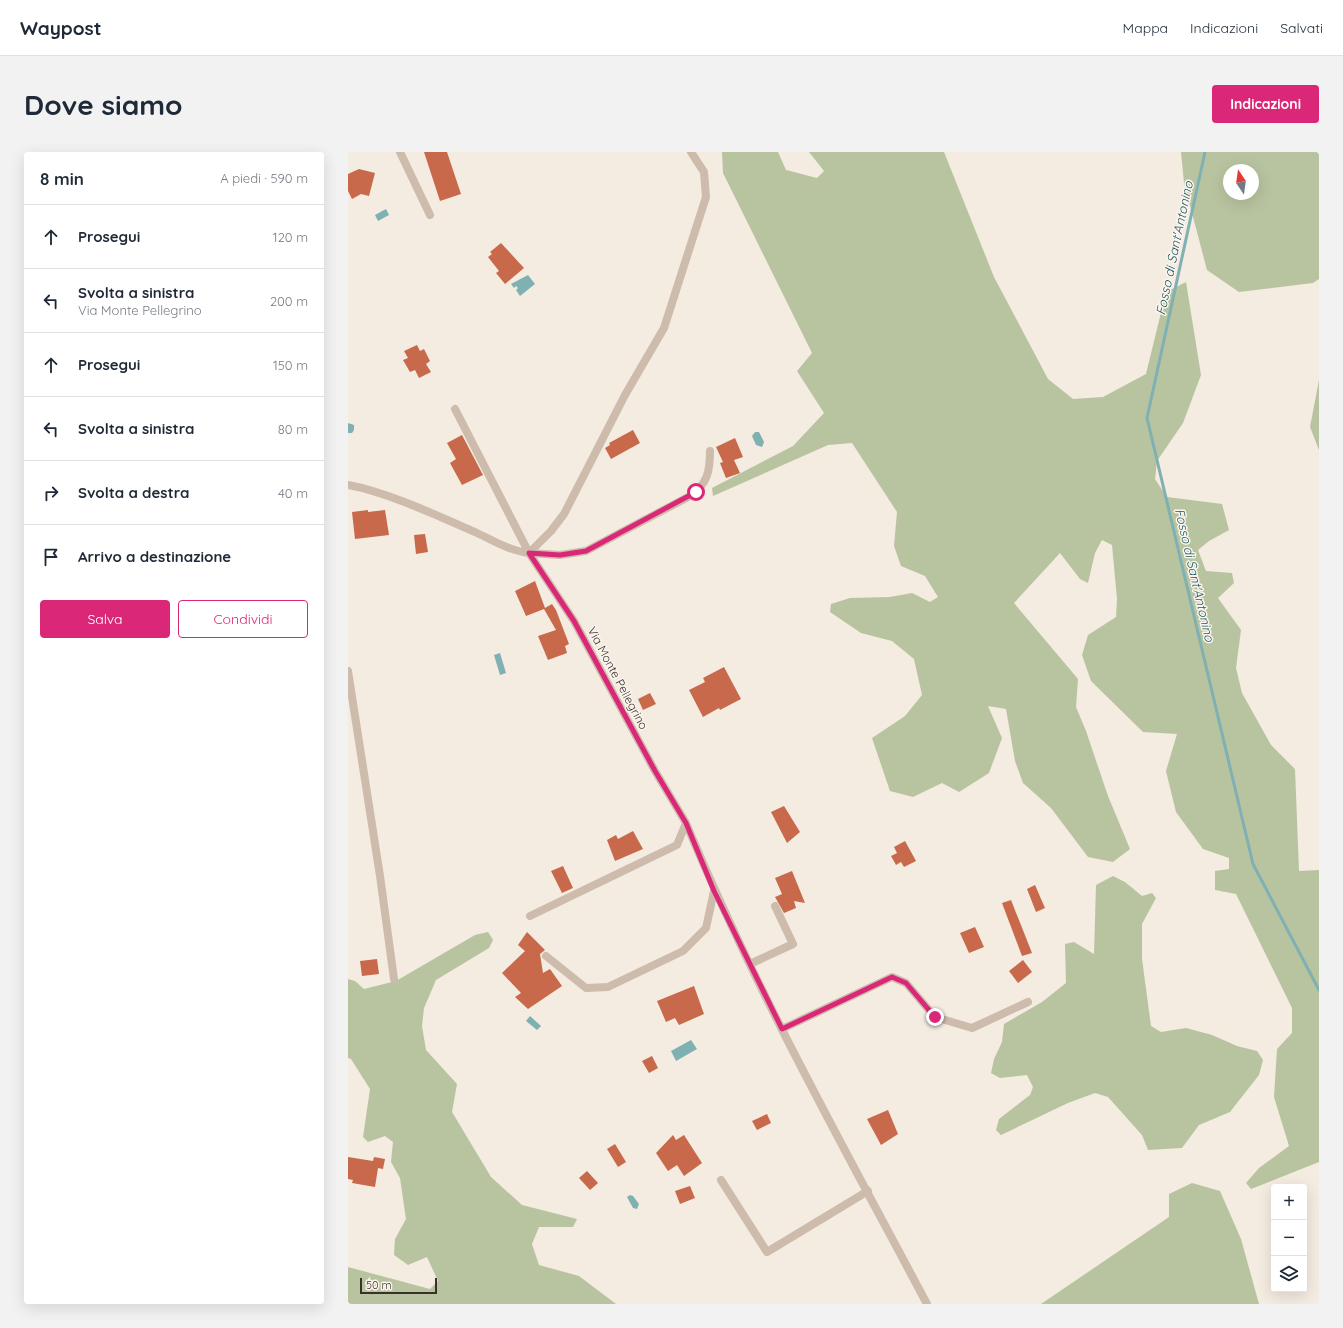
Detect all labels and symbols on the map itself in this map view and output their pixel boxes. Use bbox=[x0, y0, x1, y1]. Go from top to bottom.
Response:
north arrow bbox=[1223, 164, 1259, 200]
water label: Fosso di Sant'Antonino bbox=[1152, 179, 1196, 316]
route start bbox=[687, 483, 705, 501]
water label: Fosso di Sant'Antonino bbox=[1172, 507, 1218, 644]
street label: Via Monte Pellegrino bbox=[585, 624, 651, 732]
route end bbox=[926, 1008, 944, 1026]
scale bar bbox=[360, 1276, 437, 1295]

